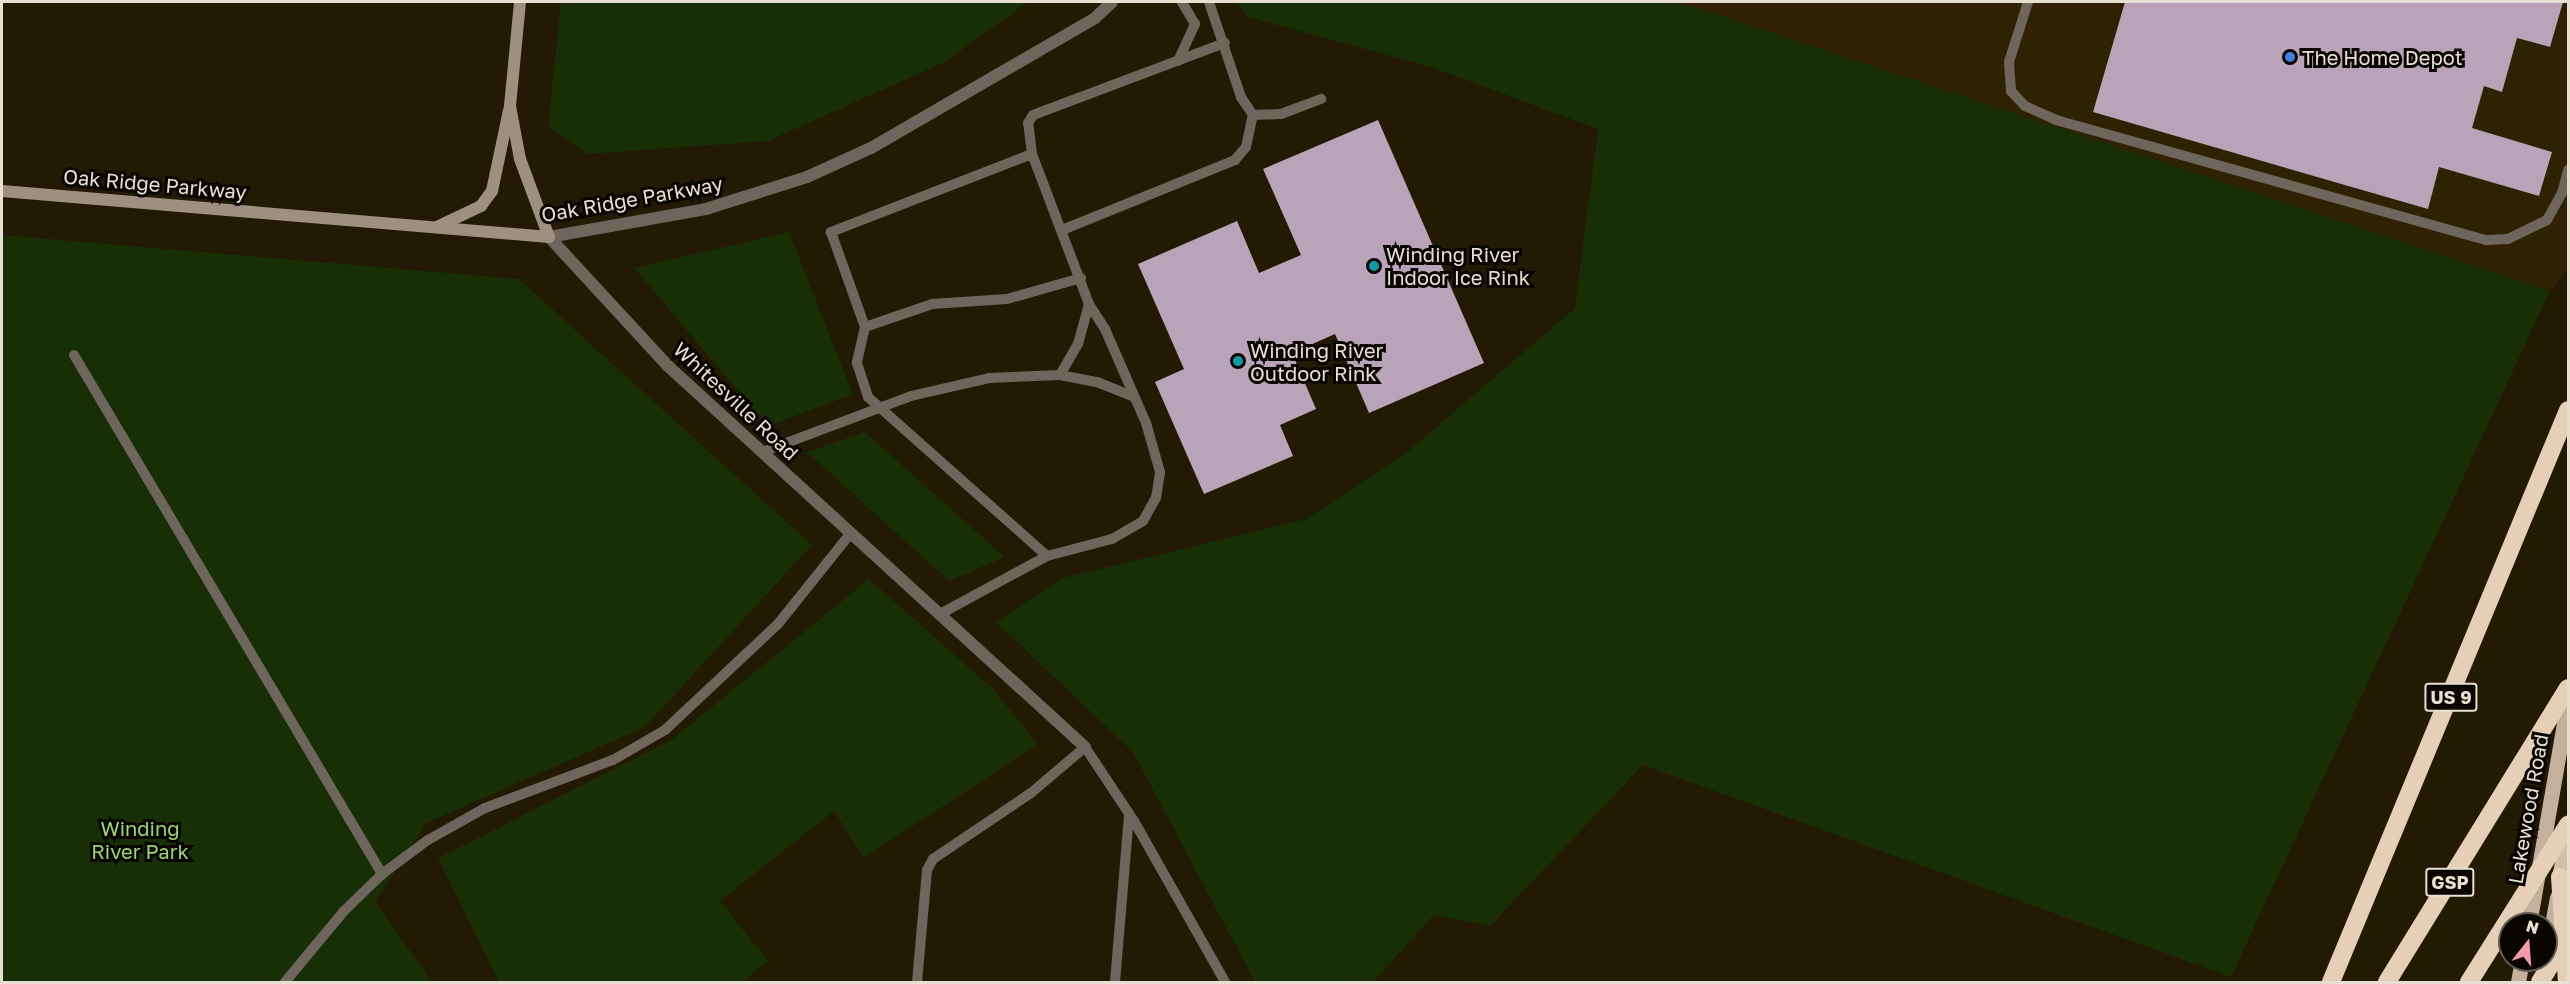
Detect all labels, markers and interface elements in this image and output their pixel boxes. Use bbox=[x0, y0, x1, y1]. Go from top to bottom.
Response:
place label: The Home Depot bbox=[2302, 45, 2463, 69]
marker: The Home Depot bbox=[2283, 50, 2297, 64]
street label: Oak Ridge Parkway bbox=[62, 164, 248, 204]
street label: Oak Ridge Parkway bbox=[539, 171, 725, 227]
place label: Winding River Indoor Ice Rink bbox=[1386, 243, 1530, 290]
marker: Winding River Indoor Ice Rink bbox=[1367, 259, 1381, 273]
street label: Whitesville Road bbox=[669, 337, 803, 465]
place label: Winding River Outdoor Rink bbox=[1250, 338, 1383, 385]
marker: Winding River Outdoor Rink bbox=[1231, 354, 1245, 368]
road number: US 9 bbox=[2424, 682, 2478, 712]
street label: Lakewood Road bbox=[2503, 732, 2553, 886]
park label: Winding River Park bbox=[91, 817, 189, 864]
road number: GSP bbox=[2424, 867, 2476, 897]
north arrow bbox=[2498, 912, 2558, 972]
text: N bbox=[2524, 915, 2541, 938]

